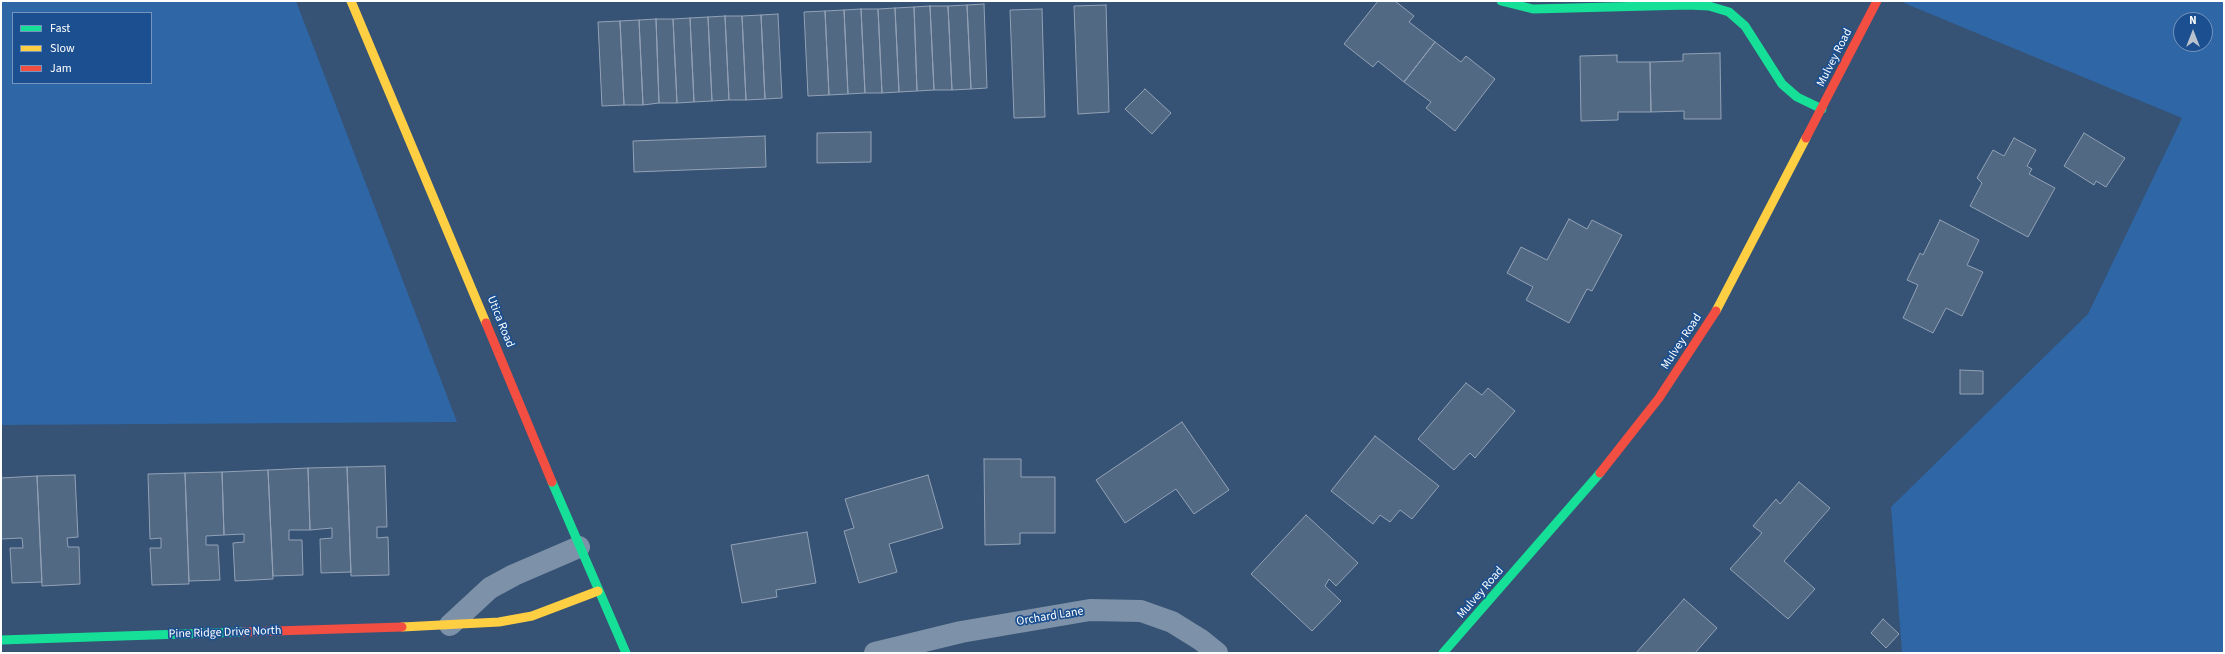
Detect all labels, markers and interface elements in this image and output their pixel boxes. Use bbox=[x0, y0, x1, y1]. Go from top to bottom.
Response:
legend bbox=[12, 12, 152, 84]
north arrow bbox=[2173, 12, 2213, 52]
text: N bbox=[2189, 13, 2197, 28]
text: Fast bbox=[50, 20, 70, 37]
street label: Mulvey Road bbox=[1814, 26, 1856, 90]
text: Slow bbox=[50, 40, 75, 57]
text: Jam bbox=[50, 60, 72, 77]
street label: Utica Road bbox=[483, 294, 517, 350]
street label: Mulvey Road bbox=[1659, 311, 1705, 373]
street label: Mulvey Road bbox=[1455, 564, 1507, 622]
street label: Orchard Lane bbox=[1016, 605, 1084, 629]
street label: Pine Ridge Drive North bbox=[168, 624, 282, 642]

